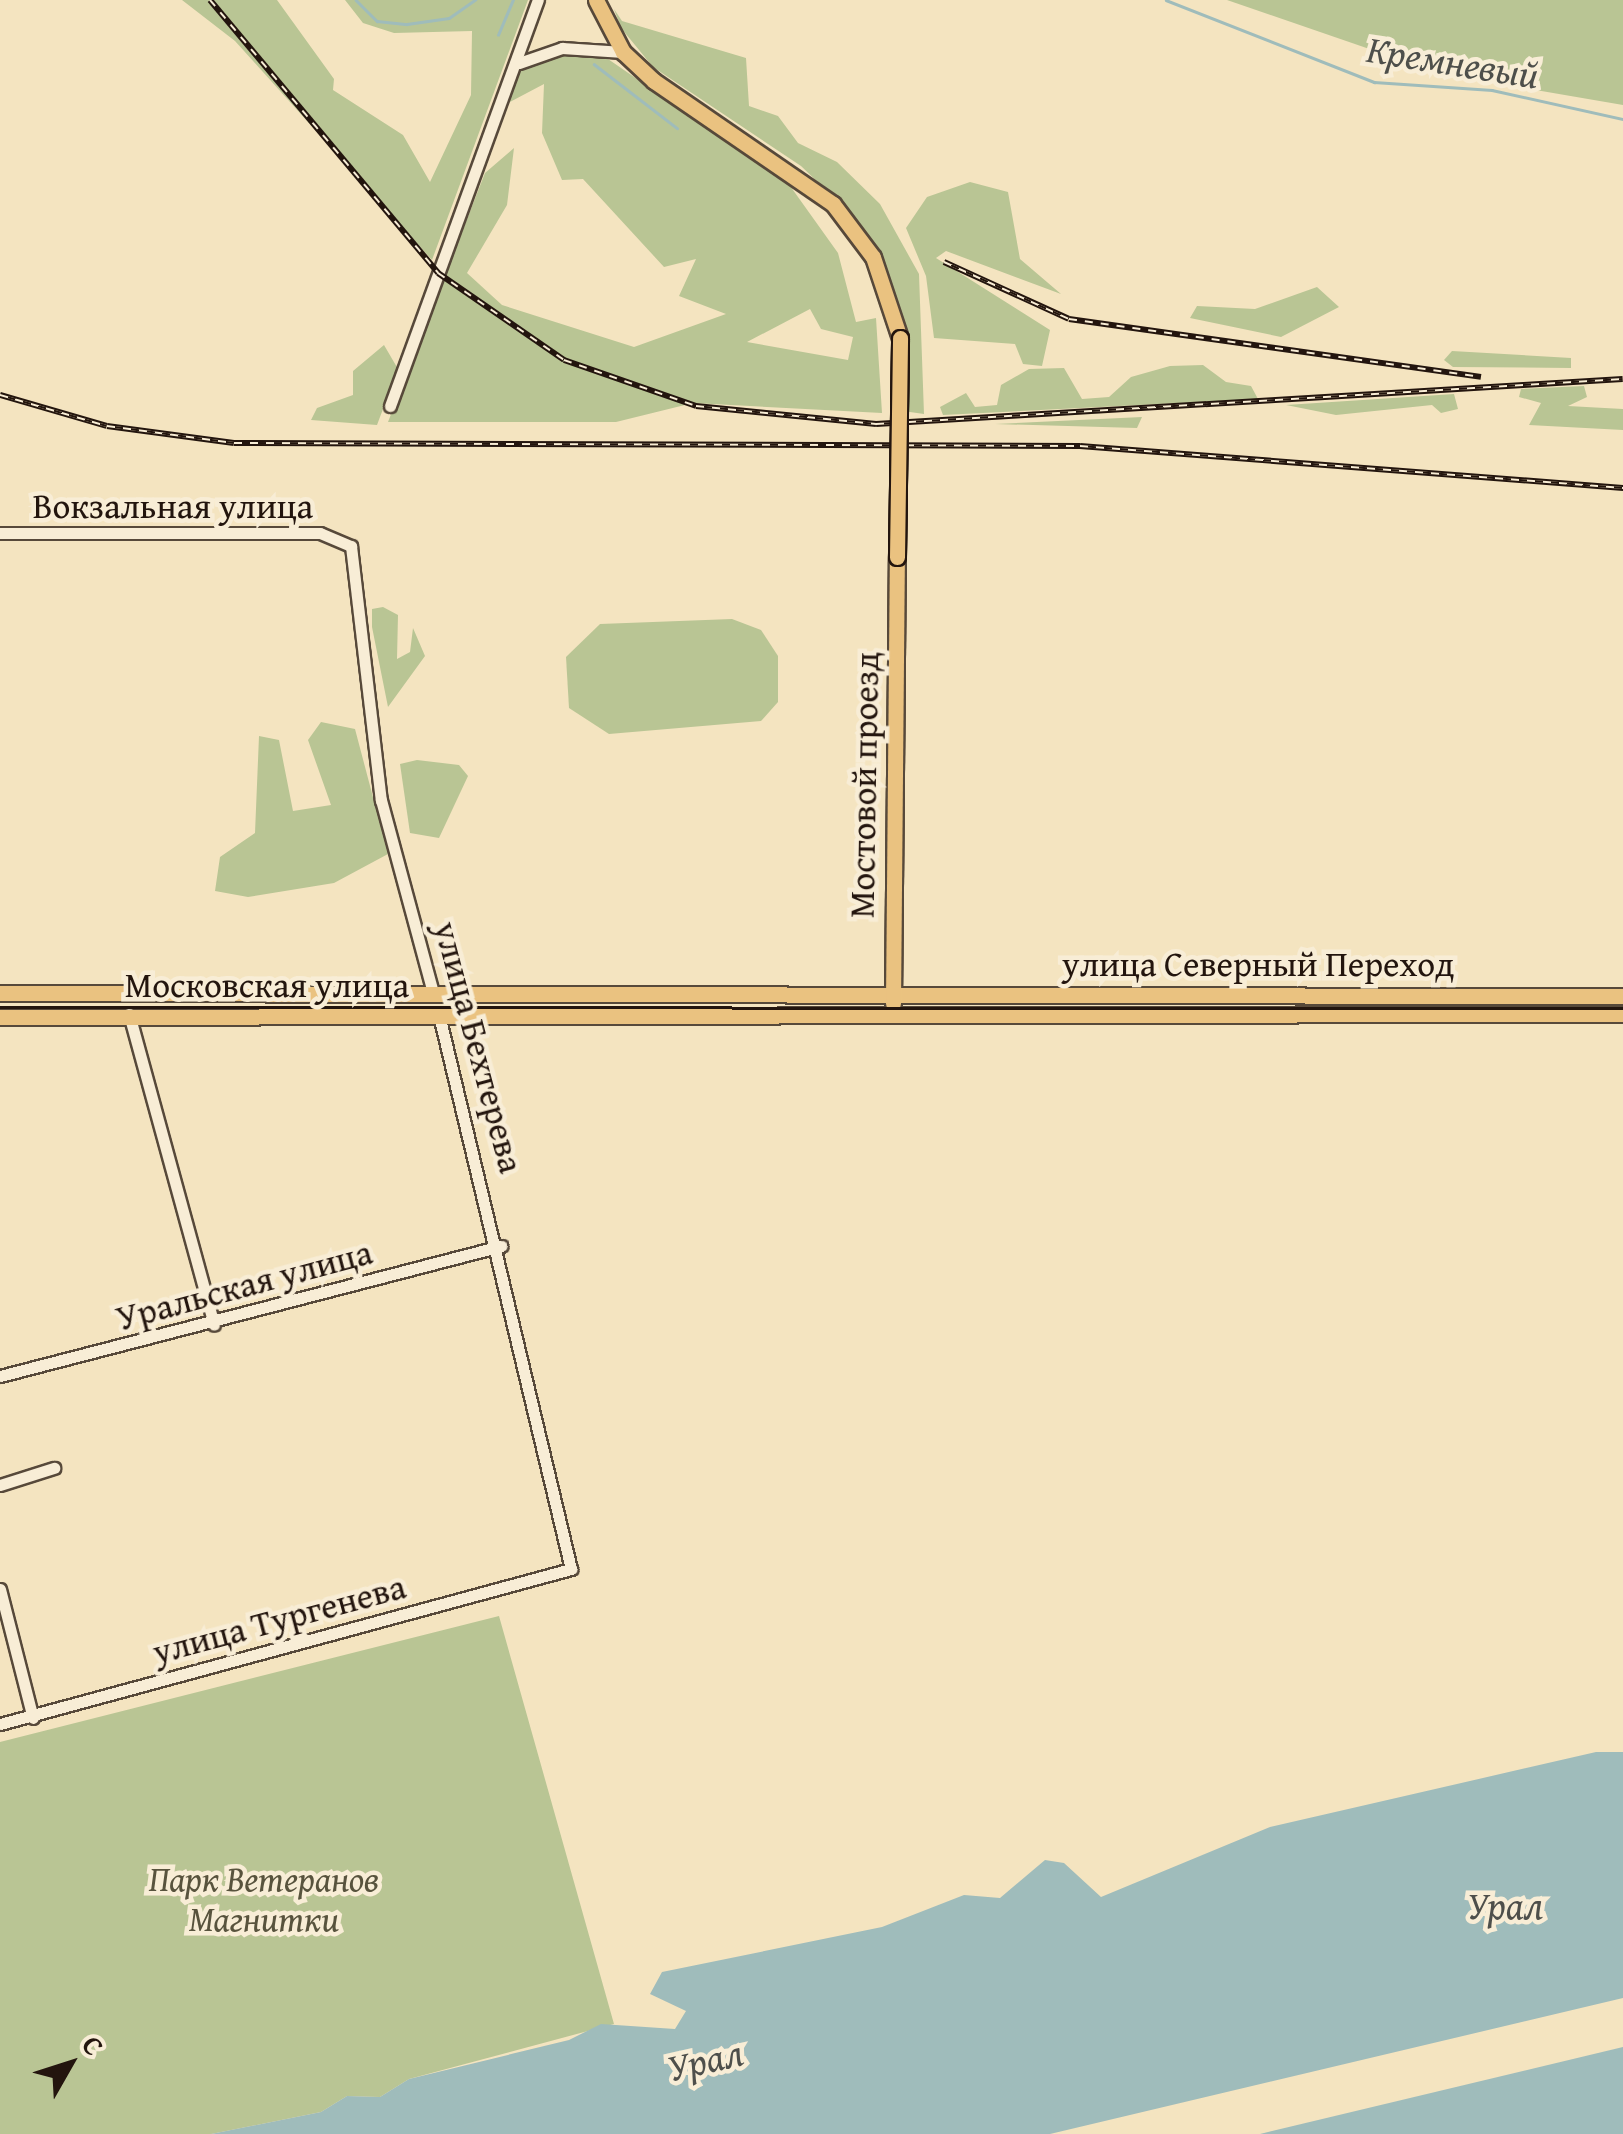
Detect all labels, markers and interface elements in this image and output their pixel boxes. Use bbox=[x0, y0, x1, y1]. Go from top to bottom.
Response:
water label: Кремневый bbox=[1364, 26, 1542, 98]
street label: Вокзальная улица bbox=[33, 485, 313, 527]
street label: Мостовой проезд bbox=[841, 652, 887, 918]
street label: улица Бехтерева bbox=[425, 917, 533, 1177]
street label: улица Северный Переход bbox=[1062, 943, 1454, 985]
street label: Московская улица bbox=[125, 964, 409, 1006]
street label: Уральская улица bbox=[112, 1231, 376, 1339]
street label: улица Тургенева bbox=[148, 1565, 410, 1673]
park label: Парк Ветеранов Магнитки bbox=[149, 1858, 379, 1940]
water label: Урал bbox=[1467, 1883, 1543, 1929]
north arrow bbox=[20, 2014, 120, 2114]
text: С bbox=[73, 2026, 115, 2064]
water label: Урал bbox=[663, 2029, 747, 2091]

